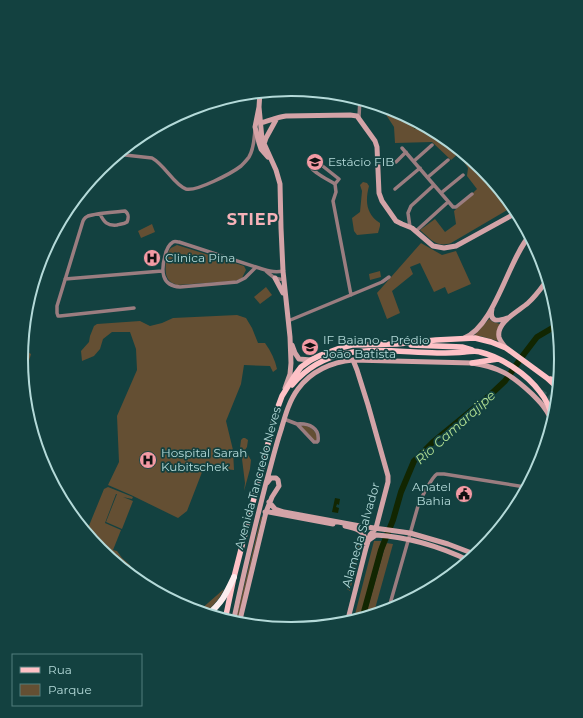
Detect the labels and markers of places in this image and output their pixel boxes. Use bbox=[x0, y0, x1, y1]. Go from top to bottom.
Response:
school or university icon: Estácio FIB bbox=[305, 152, 325, 172]
place label: Estácio FIB bbox=[328, 154, 394, 169]
hospital icon: Clinica Pina bbox=[142, 248, 162, 268]
place label: Clinica Pina bbox=[165, 250, 235, 265]
place label: IF Baiano - Prédio João Batista bbox=[322, 332, 429, 361]
school or university icon: IF Baiano - Prédio João Batista bbox=[300, 337, 320, 357]
place label: Hospital Sarah Kubitschek bbox=[161, 445, 247, 474]
hospital icon: Hospital Sarah Kubitschek bbox=[138, 450, 158, 470]
place label: Anatel Bahia bbox=[412, 479, 451, 508]
public building icon: Anatel Bahia bbox=[454, 484, 474, 504]

